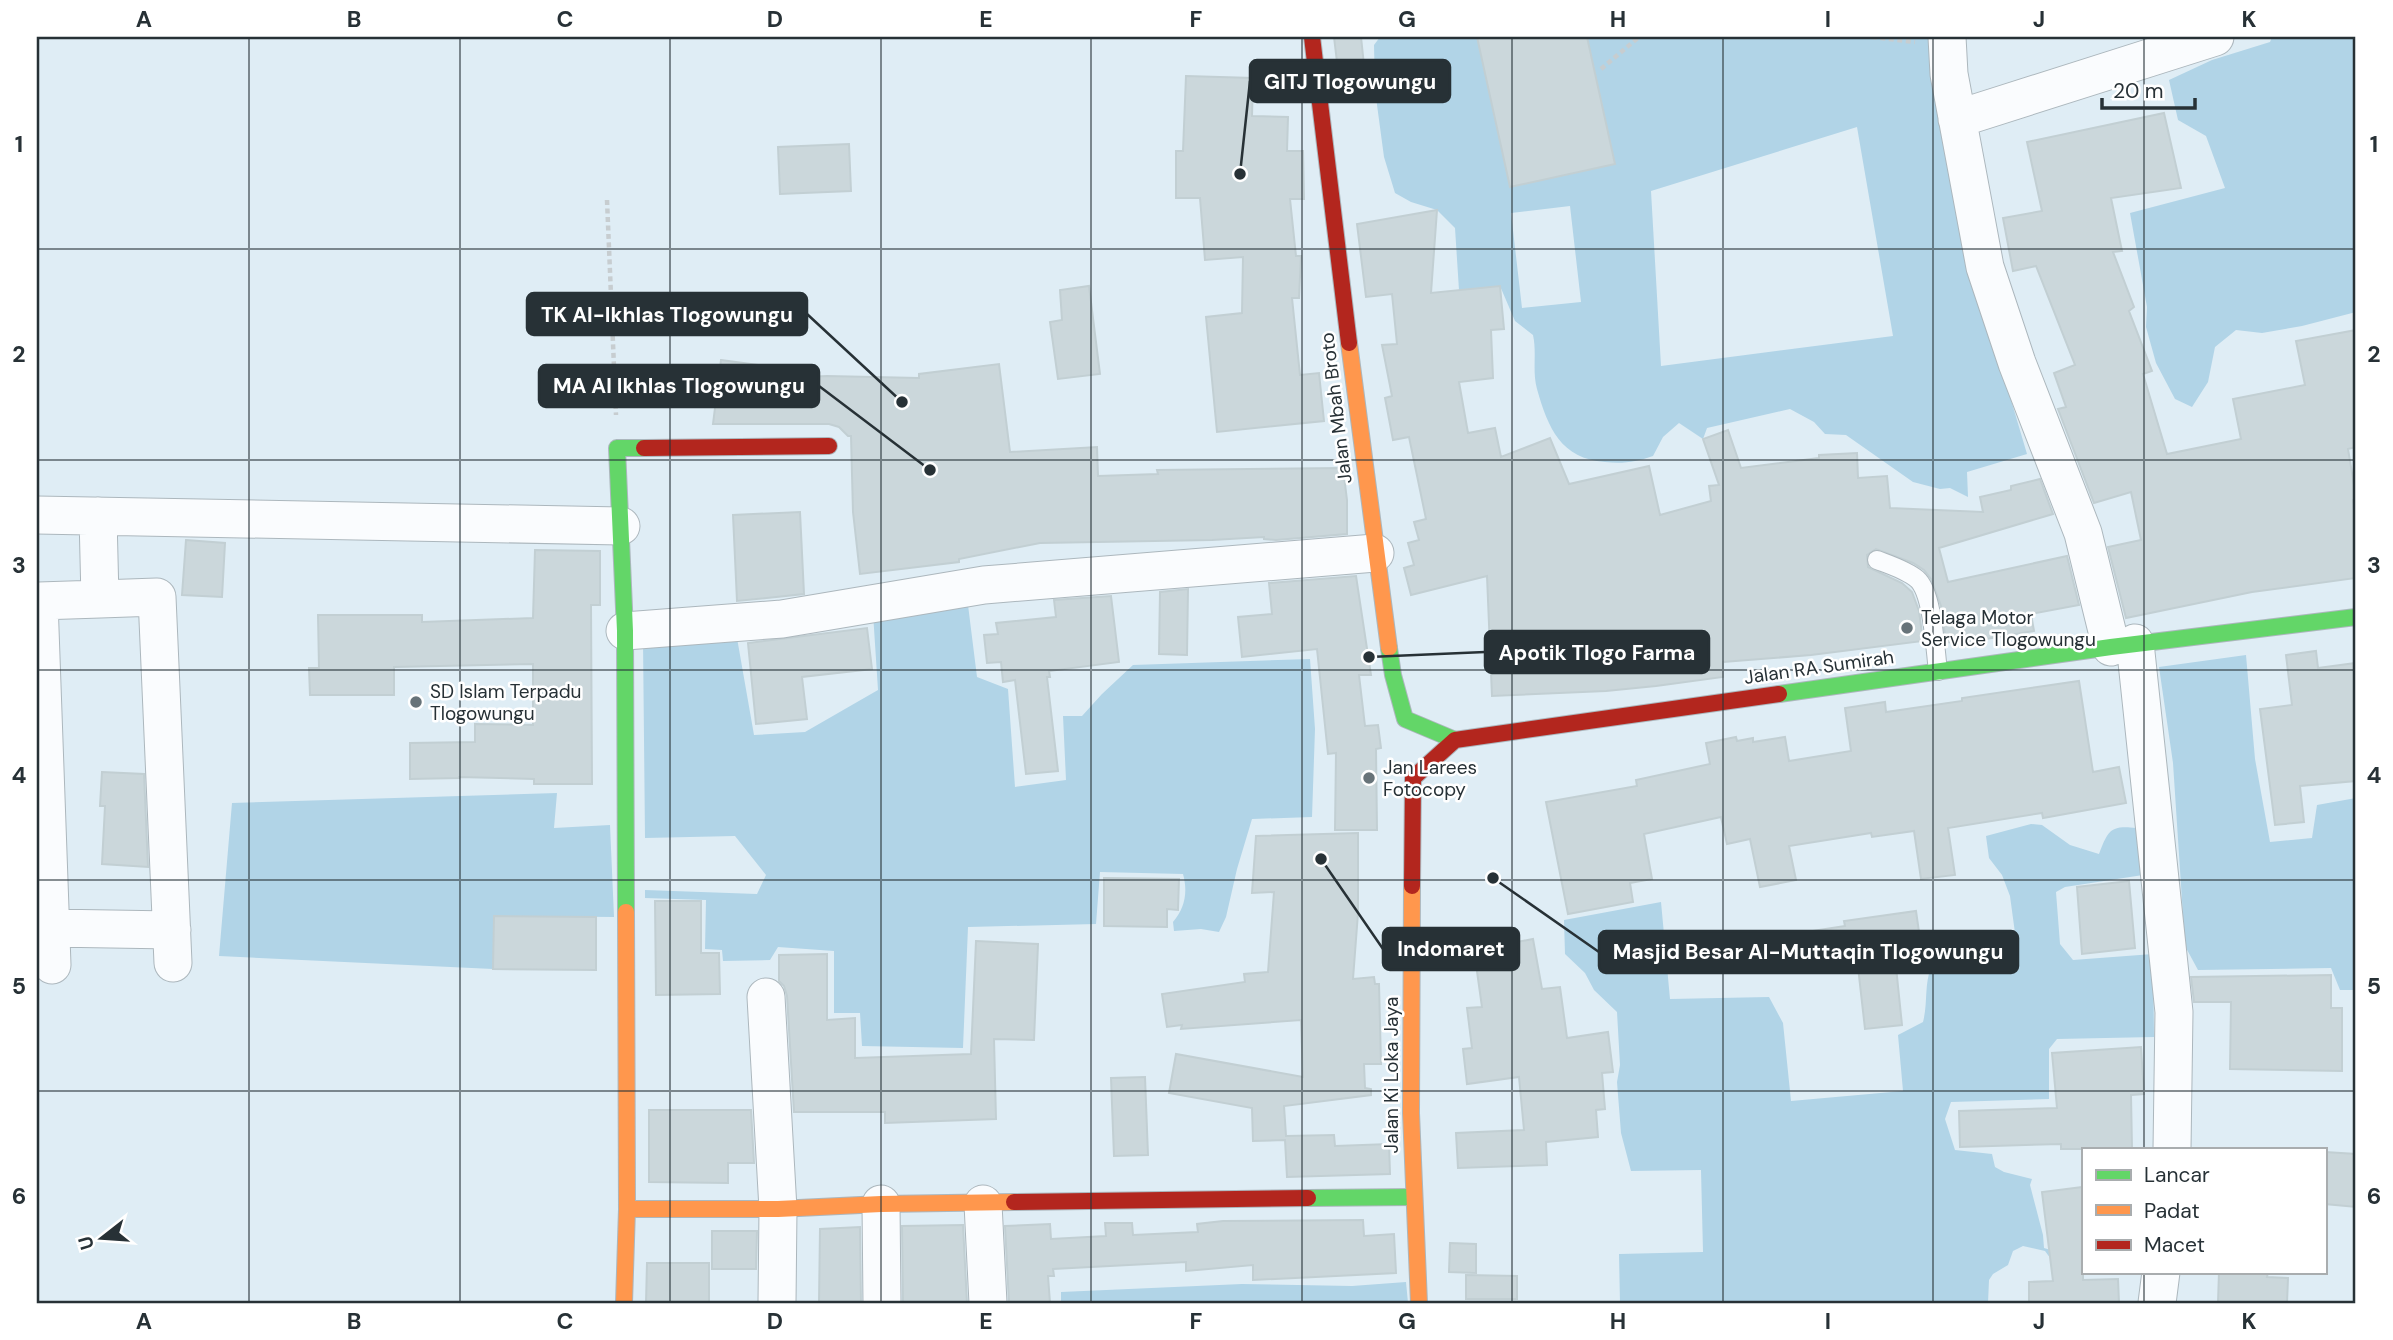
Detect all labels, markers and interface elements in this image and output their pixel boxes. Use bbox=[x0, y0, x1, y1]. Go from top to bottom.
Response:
text: A bbox=[136, 4, 152, 34]
text: B bbox=[347, 4, 361, 34]
text: C bbox=[557, 4, 573, 34]
text: D bbox=[767, 4, 783, 34]
text: E bbox=[979, 4, 993, 34]
text: F bbox=[1190, 4, 1203, 34]
text: G bbox=[1398, 4, 1416, 34]
text: H bbox=[1610, 4, 1626, 34]
text: I bbox=[1825, 4, 1831, 34]
text: J bbox=[2033, 4, 2045, 34]
text: K bbox=[2241, 4, 2257, 34]
callout: GITJ Tlogowungu bbox=[1250, 60, 1450, 102]
scale bar bbox=[2102, 66, 2195, 110]
text: GITJ Tlogowungu bbox=[1264, 68, 1436, 96]
text: 20 m bbox=[2113, 77, 2164, 105]
text: 1 bbox=[15, 129, 23, 159]
text: 1 bbox=[2370, 129, 2378, 159]
callout: TK Al-Ikhlas Tlogowungu bbox=[527, 293, 807, 335]
text: TK Al-Ikhlas Tlogowungu bbox=[541, 301, 793, 329]
street label: Jalan Mbah Broto bbox=[1314, 331, 1358, 485]
text: 2 bbox=[12, 339, 26, 369]
text: 2 bbox=[2367, 339, 2381, 369]
callout: MA Al Ikhlas Tlogowungu bbox=[539, 365, 819, 407]
text: MA Al Ikhlas Tlogowungu bbox=[553, 372, 805, 400]
text: 3 bbox=[12, 550, 26, 580]
text: 3 bbox=[2367, 550, 2381, 580]
place label: Telaga Motor Service Tlogowungu bbox=[1921, 605, 2096, 652]
marker: Telaga Motor Service Tlogowungu bbox=[1899, 620, 1915, 636]
callout: Apotik Tlogo Farma bbox=[1485, 631, 1709, 673]
text: Apotik Tlogo Farma bbox=[1499, 639, 1695, 667]
street label: Jalan RA Sumirah bbox=[1742, 644, 1896, 690]
place label: SD Islam Terpadu Tlogowungu bbox=[430, 679, 582, 726]
marker: SD Islam Terpadu Tlogowungu bbox=[408, 694, 424, 710]
place label: Jan Larees Fotocopy bbox=[1383, 755, 1477, 802]
text: 4 bbox=[12, 760, 27, 790]
text: 4 bbox=[2367, 760, 2382, 790]
marker: Jan Larees Fotocopy bbox=[1361, 770, 1377, 786]
callout: Indomaret bbox=[1383, 928, 1519, 970]
callout: Masjid Besar Al-Muttaqin Tlogowungu bbox=[1599, 931, 2018, 973]
text: Indomaret bbox=[1397, 935, 1505, 963]
text: Masjid Besar Al-Muttaqin Tlogowungu bbox=[1613, 938, 2003, 966]
text: 5 bbox=[12, 971, 26, 1001]
text: 5 bbox=[2367, 971, 2381, 1001]
street label: Jalan Ki Loka Jaya bbox=[1379, 997, 1404, 1153]
legend bbox=[2082, 1148, 2326, 1274]
text: Lancar bbox=[2144, 1161, 2210, 1189]
text: 6 bbox=[12, 1181, 26, 1211]
text: 6 bbox=[2367, 1181, 2381, 1211]
text: Padat bbox=[2144, 1197, 2200, 1225]
north arrow bbox=[66, 1204, 136, 1274]
text: Macet bbox=[2144, 1231, 2205, 1259]
text: U bbox=[72, 1233, 100, 1253]
text: A bbox=[136, 1306, 152, 1336]
text: B bbox=[347, 1306, 361, 1336]
text: C bbox=[557, 1306, 573, 1336]
text: D bbox=[767, 1306, 783, 1336]
text: E bbox=[979, 1306, 993, 1336]
text: F bbox=[1190, 1306, 1203, 1336]
text: G bbox=[1398, 1306, 1416, 1336]
text: H bbox=[1610, 1306, 1626, 1336]
text: I bbox=[1825, 1306, 1831, 1336]
text: J bbox=[2033, 1306, 2045, 1336]
text: K bbox=[2241, 1306, 2257, 1336]

